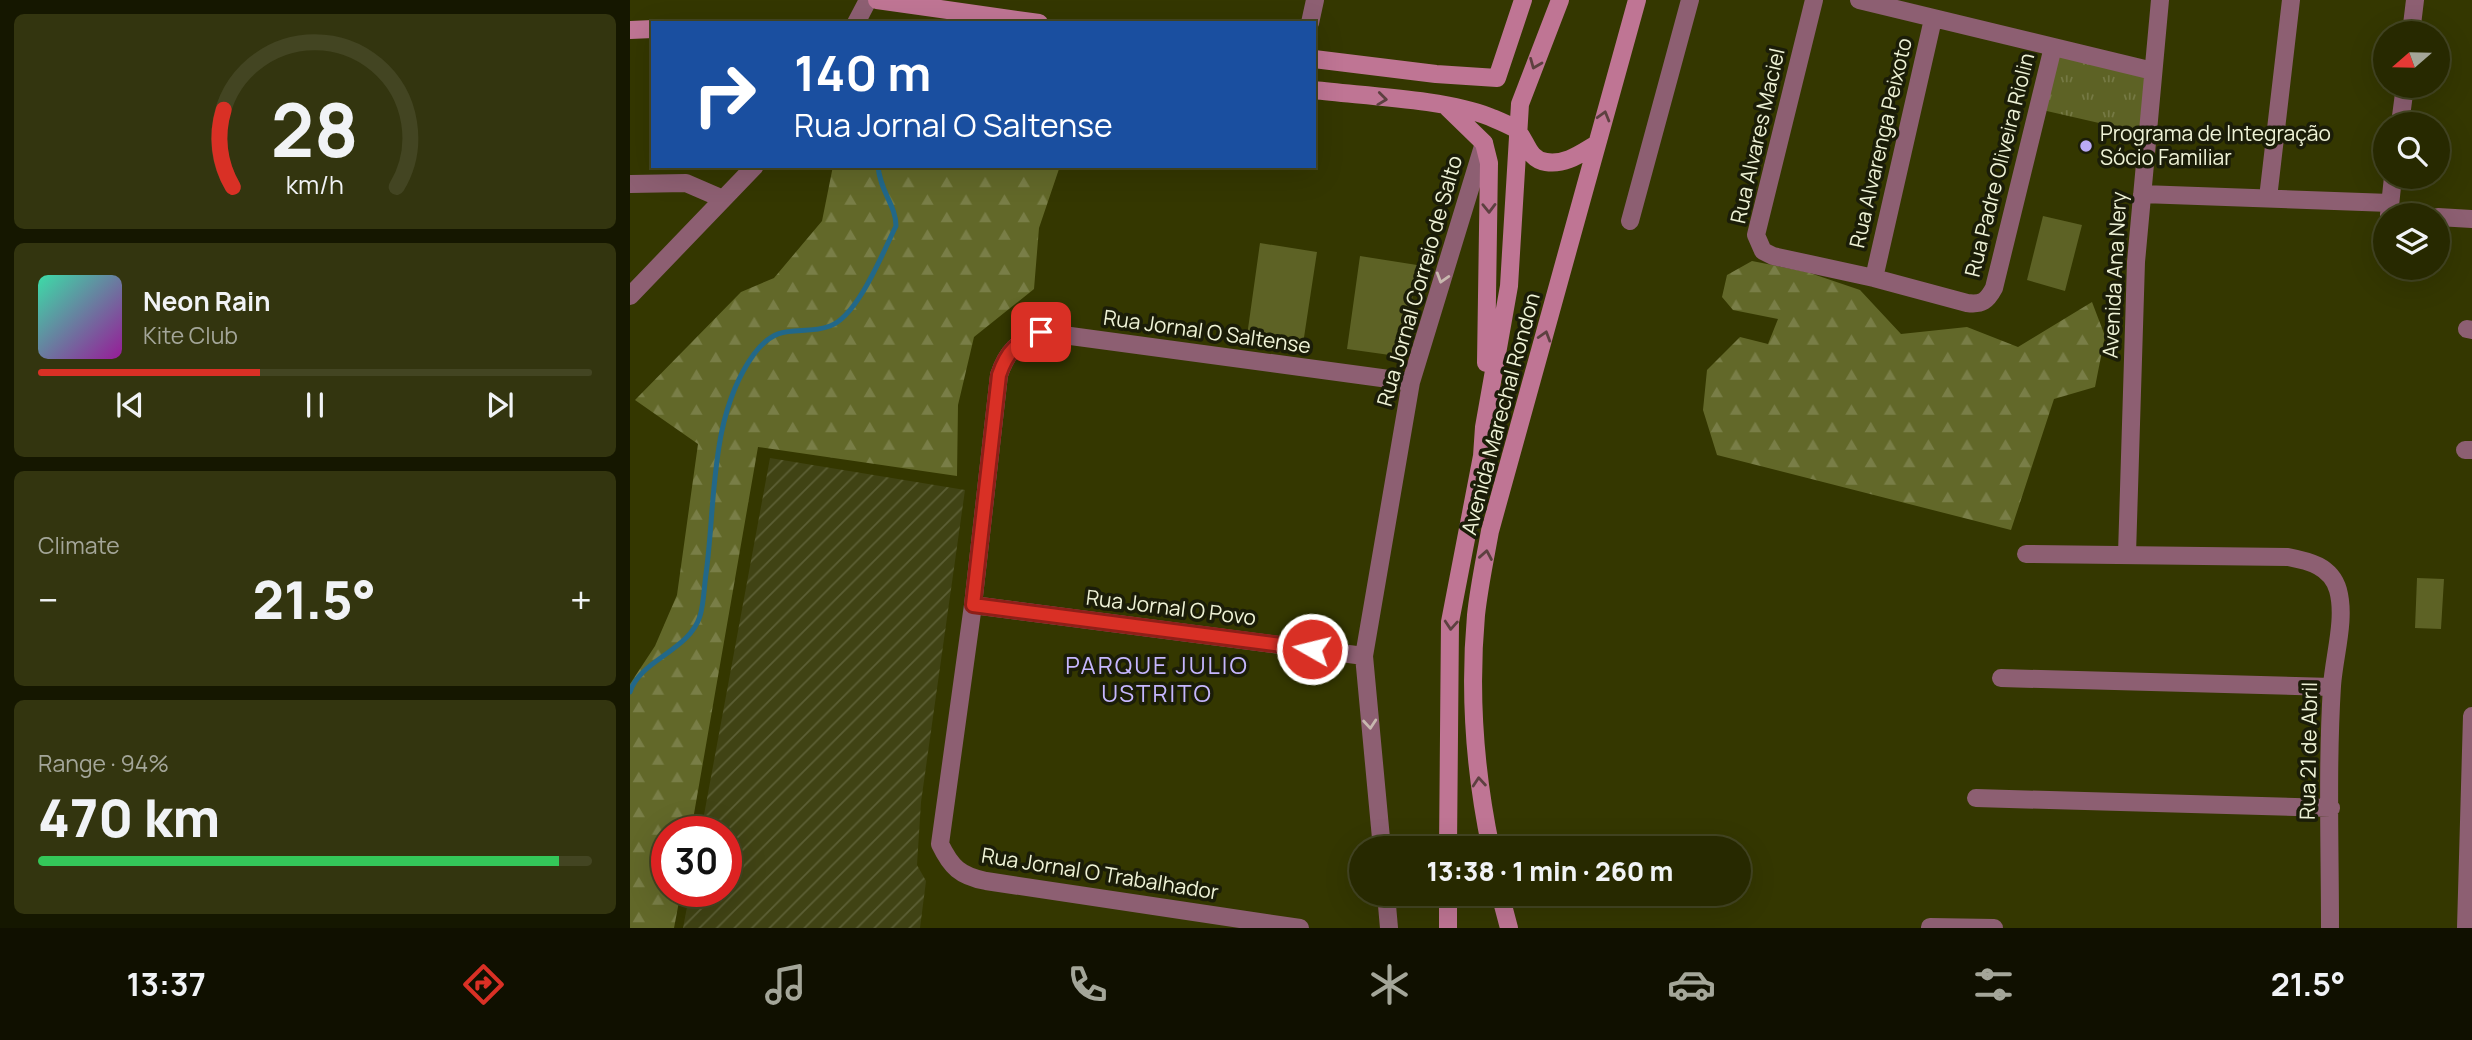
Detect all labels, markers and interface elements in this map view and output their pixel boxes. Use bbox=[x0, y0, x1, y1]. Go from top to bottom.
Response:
north arrow bbox=[2373, 21, 2450, 98]
map controls bbox=[2373, 21, 2450, 280]
street label: Rua Alvarenga Peixoto bbox=[1842, 35, 1918, 251]
text: 140 m bbox=[794, 39, 931, 106]
street label: Rua Alvares Maciel bbox=[1723, 45, 1791, 226]
icon: right bbox=[679, 49, 770, 140]
street label: Rua Padre Oliveira Riolin bbox=[1958, 50, 2040, 280]
one-way arrow bbox=[1529, 57, 1543, 69]
text: 28 bbox=[271, 80, 359, 180]
one-way arrow bbox=[1376, 91, 1388, 106]
text: Rua Jornal O Saltense bbox=[794, 103, 1113, 147]
one-way arrow bbox=[1595, 110, 1610, 122]
button: search bbox=[2373, 112, 2450, 189]
place label: Programa de Integração Sócio Familiar bbox=[2100, 119, 2331, 171]
marker: Programa de Integração Sócio Familiar bbox=[2078, 138, 2094, 154]
street label: Rua Jornal Correio de Salto bbox=[1370, 152, 1468, 409]
text: km/h bbox=[286, 167, 344, 202]
street label: Avenida Ana Nery bbox=[2096, 191, 2132, 359]
one-way arrow bbox=[1482, 202, 1497, 213]
button: layers bbox=[2373, 203, 2450, 280]
one-way arrow bbox=[1436, 272, 1451, 284]
text: Neon Rain bbox=[143, 283, 271, 319]
street label: Avenida Marechal Rondon bbox=[1454, 290, 1546, 538]
pin bbox=[1011, 302, 1071, 362]
street label: Rua Jornal O Saltense bbox=[1102, 303, 1313, 359]
icon: arrive bbox=[1022, 313, 1060, 351]
text: Kite Club bbox=[143, 319, 238, 351]
one-way arrow bbox=[1536, 330, 1551, 342]
icon: previous bbox=[111, 386, 149, 424]
icon: pause bbox=[296, 386, 334, 424]
icon: next bbox=[481, 386, 519, 424]
text: Climate bbox=[38, 529, 120, 561]
one-way arrow bbox=[1478, 549, 1493, 561]
text: 21.5° bbox=[253, 564, 376, 635]
text: − bbox=[38, 573, 59, 625]
text: + bbox=[570, 573, 592, 625]
street label: Rua Jornal O Povo bbox=[1084, 583, 1258, 631]
position arrow bbox=[1275, 612, 1349, 686]
one-way arrow bbox=[1443, 620, 1458, 631]
district label: PARQUE JULIO USTRITO bbox=[1065, 648, 1249, 709]
street label: Rua 21 de Abril bbox=[2293, 682, 2323, 820]
one-way arrow bbox=[1362, 718, 1377, 729]
text: Range · 94% bbox=[38, 747, 169, 779]
one-way arrow bbox=[1472, 776, 1487, 787]
text: 470 km bbox=[38, 782, 220, 853]
speed limit sign: 30 bbox=[651, 816, 742, 907]
street label: Rua Jornal O Trabalhador bbox=[980, 840, 1221, 906]
text: 13:38 · 1 min · 260 m bbox=[1427, 853, 1673, 889]
icon: directions bbox=[459, 960, 508, 1009]
icon: music bbox=[761, 960, 810, 1009]
icon: phone bbox=[1063, 960, 1112, 1009]
icon: climate bbox=[1365, 960, 1414, 1009]
icon: car bbox=[1667, 960, 1716, 1009]
icon: filters bbox=[1969, 960, 2018, 1009]
text: 13:37 bbox=[127, 962, 206, 1006]
text: 21.5° bbox=[2271, 962, 2345, 1006]

